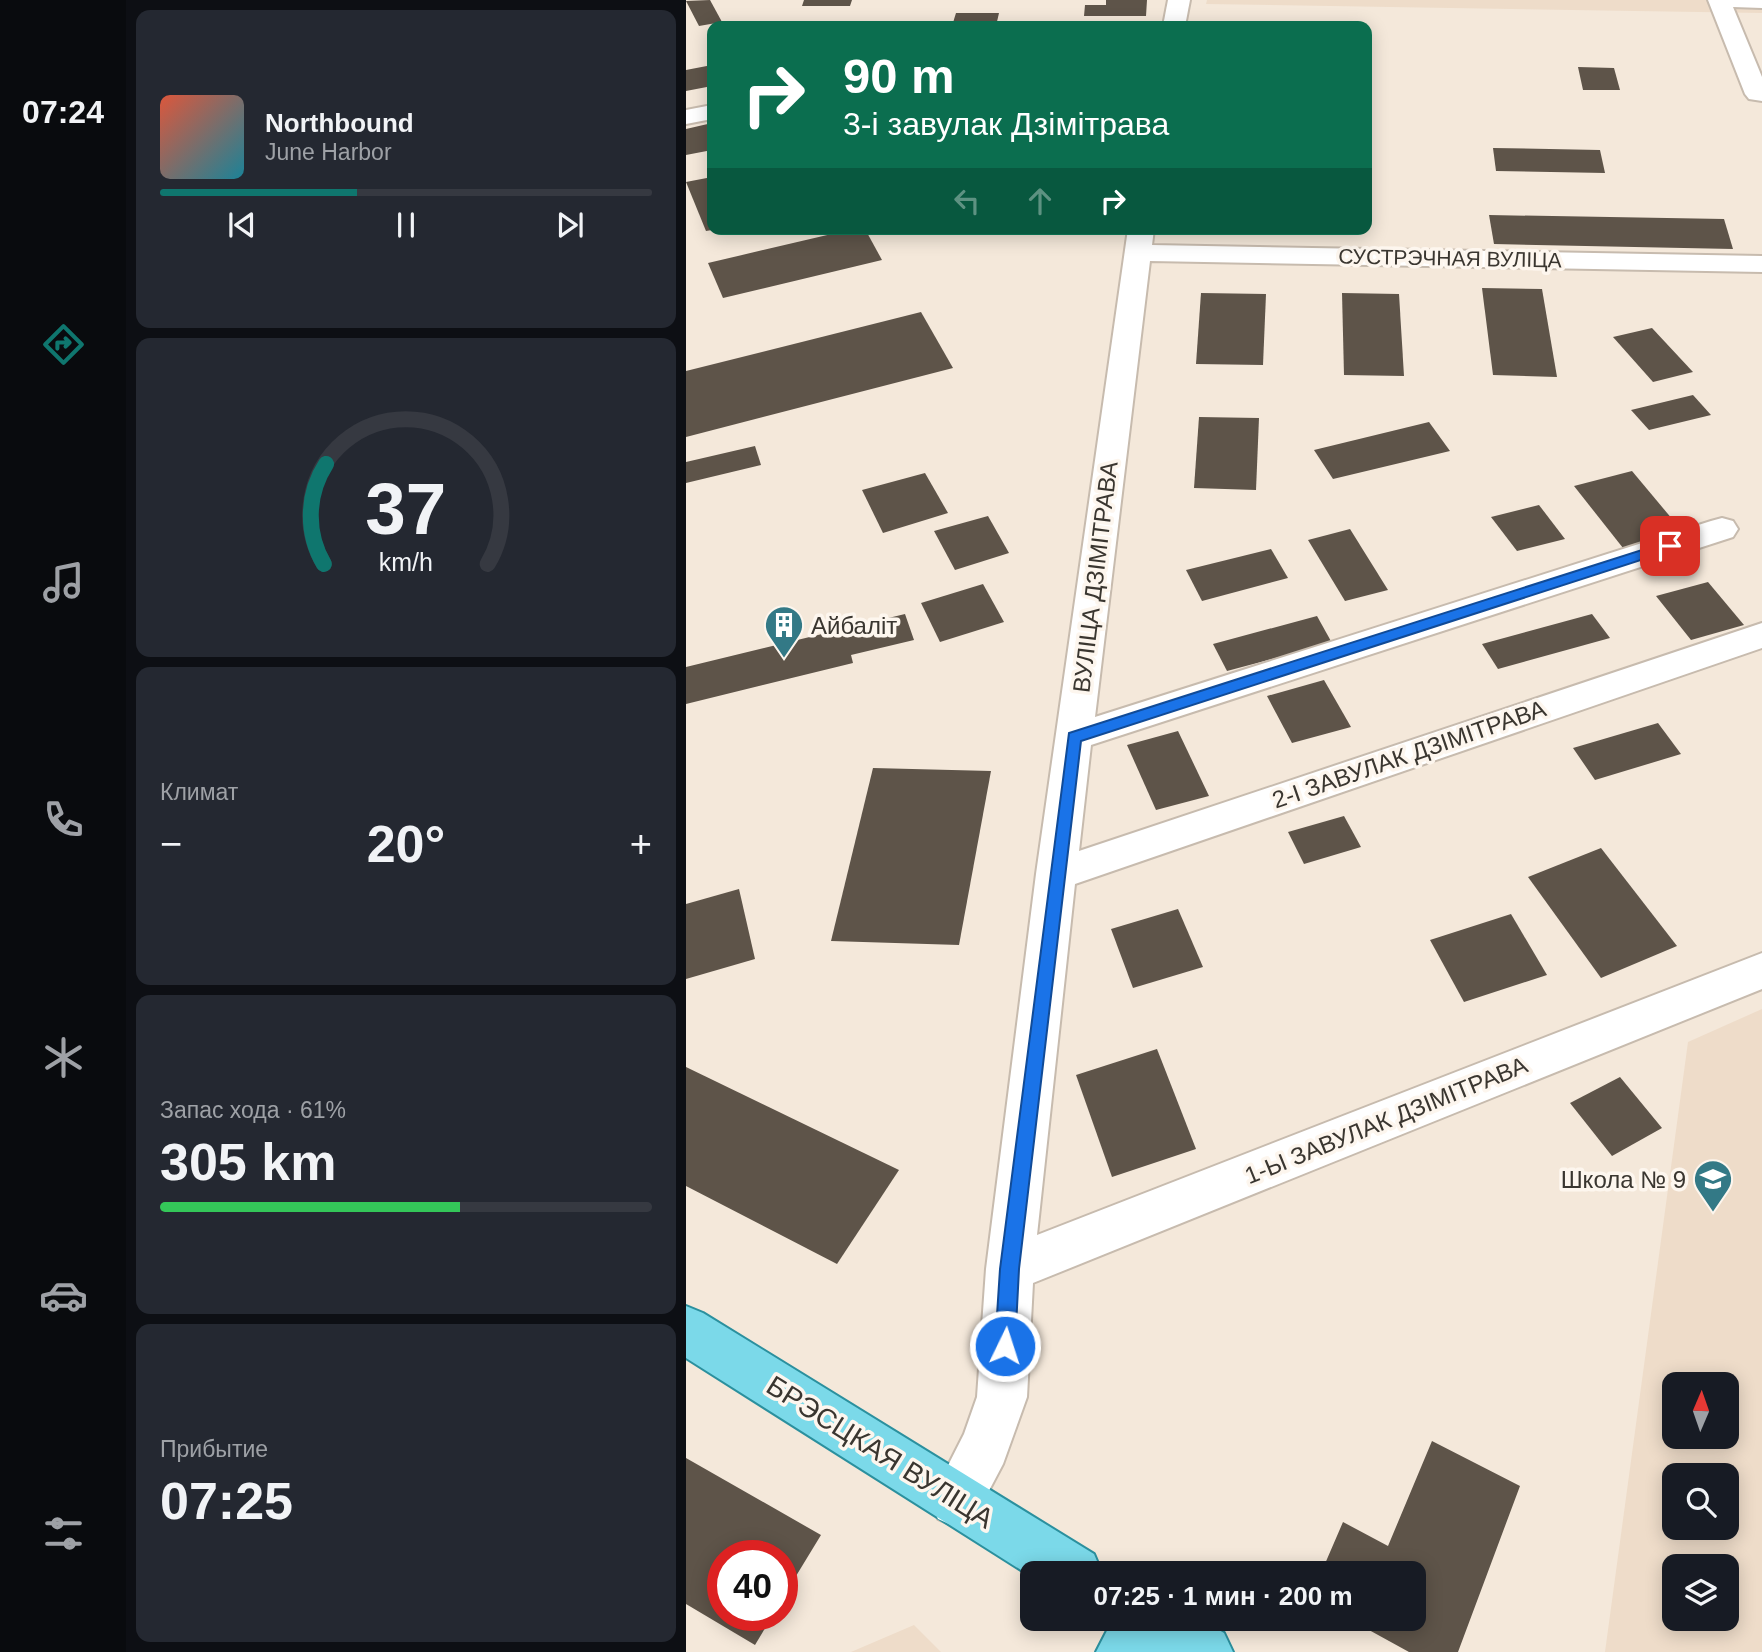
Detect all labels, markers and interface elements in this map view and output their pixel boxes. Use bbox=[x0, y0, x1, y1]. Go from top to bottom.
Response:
icon: right bbox=[728, 49, 819, 140]
text: 90 m bbox=[843, 49, 955, 103]
text: 07:24 bbox=[22, 94, 104, 130]
text: 3-і завулак Дзімітрава bbox=[843, 106, 1169, 142]
text: Northbound bbox=[265, 108, 414, 138]
text: June Harbor bbox=[265, 139, 392, 165]
icon: left bbox=[948, 182, 986, 220]
icon: ahead bbox=[1021, 182, 1059, 220]
icon: right bbox=[1094, 182, 1132, 220]
icon: previous bbox=[223, 206, 261, 244]
icon: pause bbox=[387, 206, 425, 244]
icon: next bbox=[551, 206, 589, 244]
street label: СУСТРЭЧНАЯ ВУЛІЦА bbox=[1338, 245, 1562, 271]
icon: directions bbox=[39, 320, 88, 369]
street label: ВУЛІЦА ДЗІМІТРАВА bbox=[1067, 460, 1123, 694]
text: 37 bbox=[366, 468, 446, 549]
pin bbox=[1640, 516, 1700, 576]
icon: arrive bbox=[1651, 527, 1689, 565]
text: km/h bbox=[379, 547, 433, 575]
icon: music bbox=[39, 558, 88, 607]
building icon: Айбаліт bbox=[763, 604, 805, 659]
place label: Айбаліт bbox=[811, 612, 897, 639]
street label: 2-І ЗАВУЛАК ДЗІМІТРАВА bbox=[1269, 694, 1549, 814]
text: Климат bbox=[160, 779, 238, 805]
icon: phone bbox=[39, 795, 88, 844]
text: 20° bbox=[367, 815, 445, 873]
text: − bbox=[160, 823, 182, 865]
text: + bbox=[630, 823, 652, 865]
icon: climate bbox=[39, 1033, 88, 1082]
street label: 1-Ы ЗАВУЛАК ДЗІМІТРАВА bbox=[1241, 1051, 1531, 1189]
text: Запас хода · 61% bbox=[160, 1097, 346, 1123]
text: 305 km bbox=[160, 1133, 336, 1191]
school or university icon: Школа № 9 bbox=[1692, 1158, 1734, 1213]
place label: Школа № 9 bbox=[1561, 1166, 1686, 1193]
icon: car bbox=[39, 1271, 88, 1320]
position arrow bbox=[968, 1309, 1042, 1383]
street label: БРЭСЦКАЯ ВУЛІЦА bbox=[761, 1370, 999, 1535]
north arrow bbox=[1662, 1372, 1740, 1449]
map controls bbox=[1662, 1372, 1739, 1631]
text: Прибытие bbox=[160, 1436, 268, 1462]
button: search bbox=[1662, 1463, 1739, 1540]
text: 07:25 bbox=[160, 1472, 293, 1530]
icon: filters bbox=[39, 1509, 88, 1558]
speed limit sign: 40 bbox=[707, 1540, 798, 1631]
button: layers bbox=[1662, 1554, 1739, 1631]
text: 07:25 · 1 мин · 200 m bbox=[1093, 1581, 1353, 1611]

